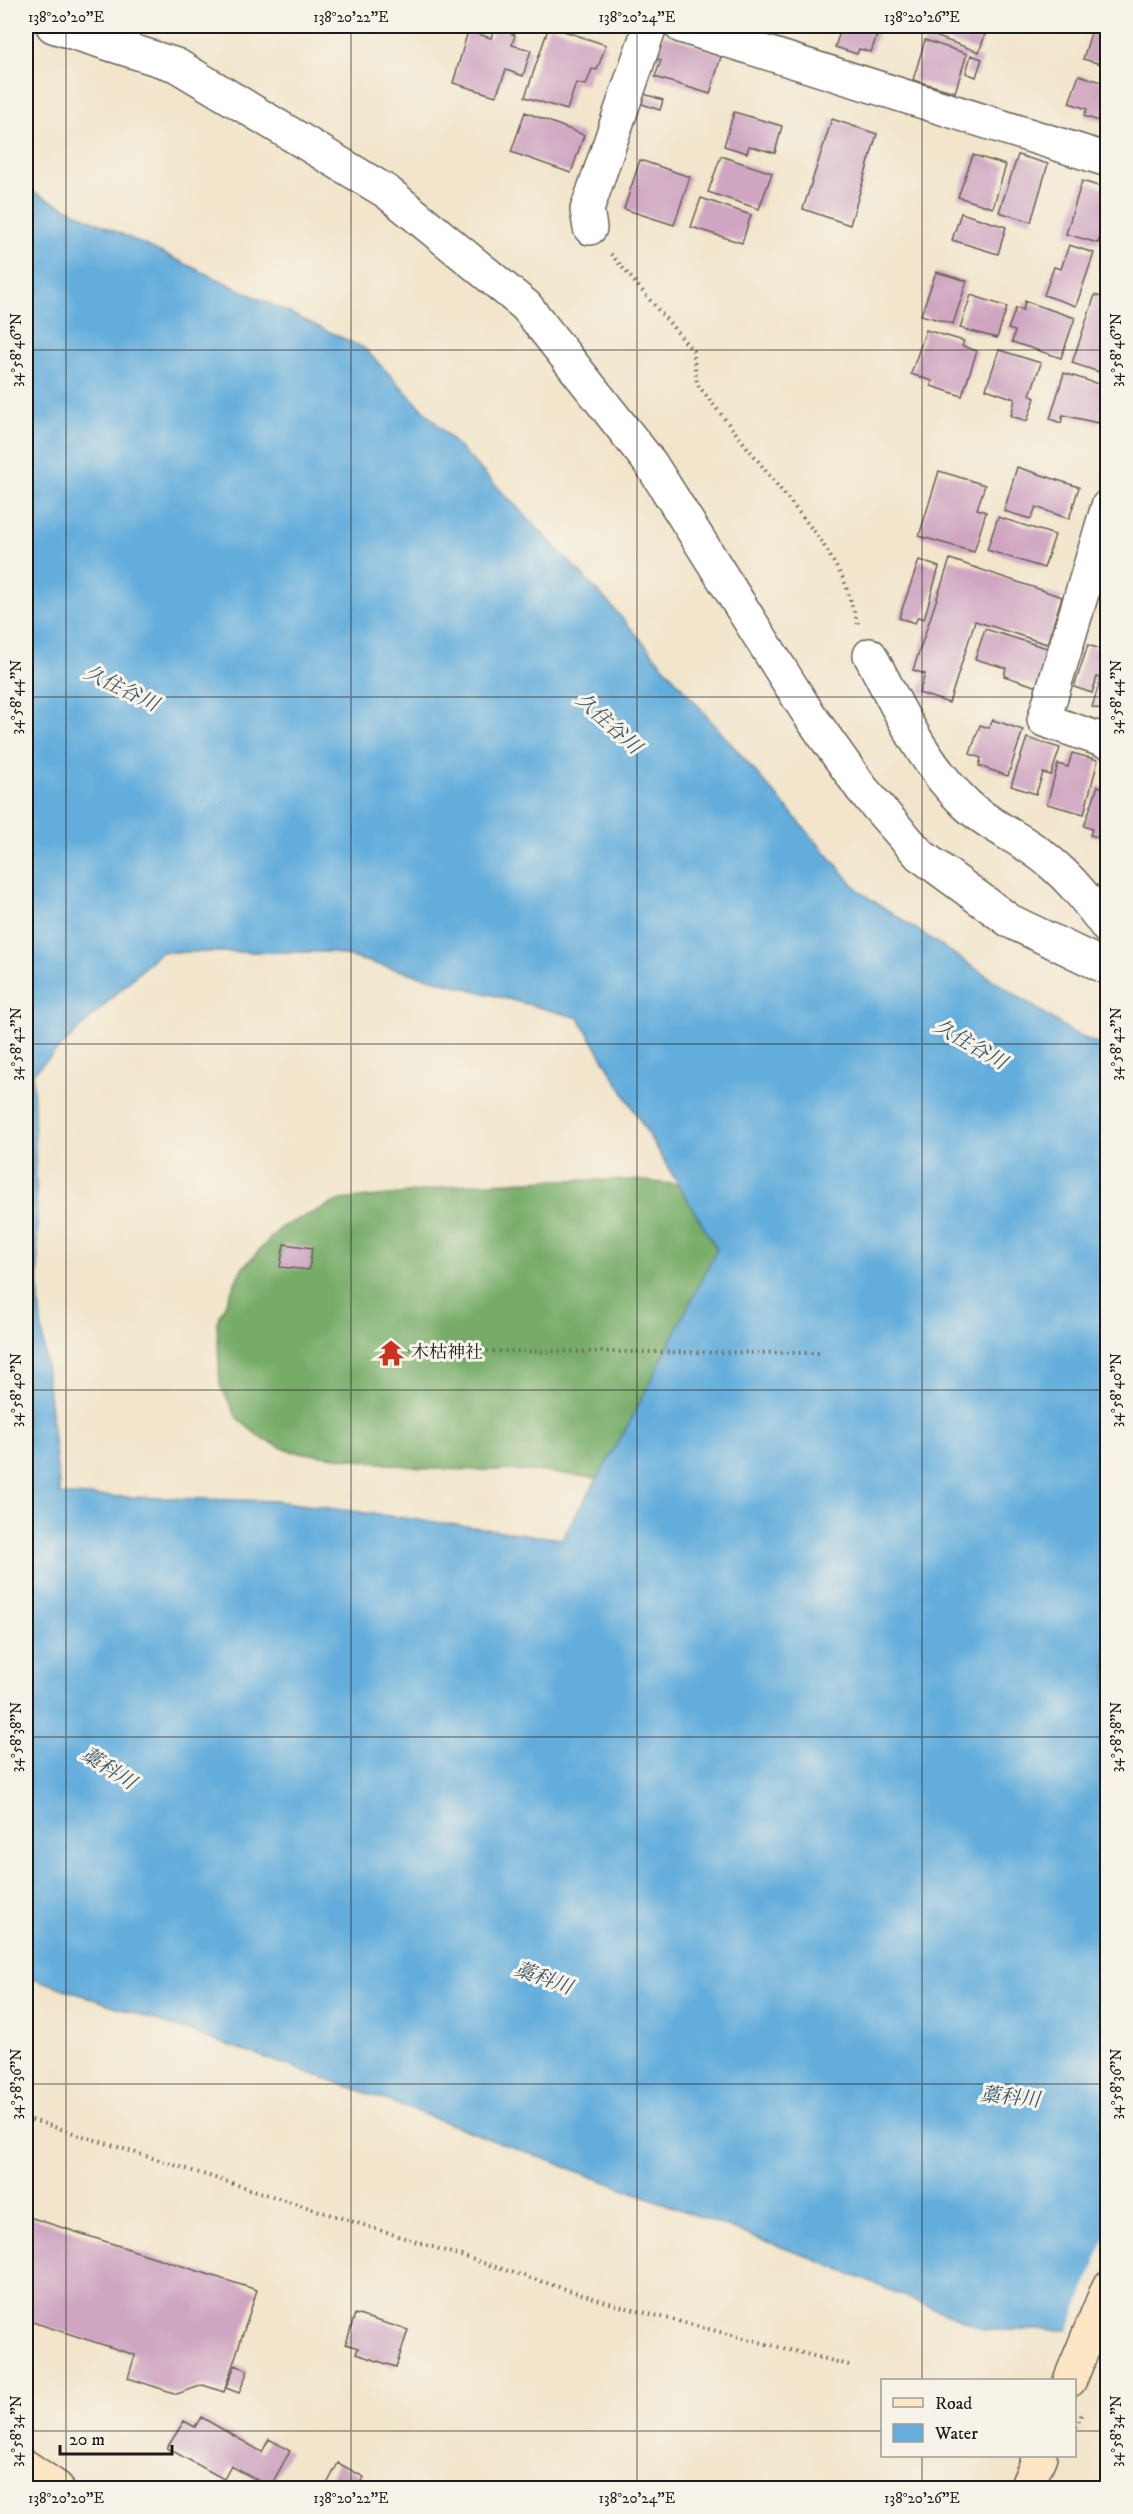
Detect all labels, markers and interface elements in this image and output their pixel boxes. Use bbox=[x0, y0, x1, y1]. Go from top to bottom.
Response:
text: 138°20'20"E bbox=[28, 8, 104, 27]
text: 138°20'22"E bbox=[313, 8, 389, 27]
text: 138°20'24"E bbox=[599, 8, 676, 27]
text: 138°20'26"E bbox=[884, 8, 960, 27]
text: 34°58'46"N bbox=[7, 313, 26, 387]
text: 34°58'46"N bbox=[1107, 313, 1126, 387]
text: 34°58'44"N bbox=[7, 660, 26, 734]
water label: 久住谷川 bbox=[80, 660, 164, 719]
text: 34°58'44"N bbox=[1107, 660, 1126, 734]
water label: 久住谷川 bbox=[570, 688, 648, 761]
text: 34°58'42"N bbox=[7, 1007, 26, 1081]
text: 34°58'42"N bbox=[1107, 1007, 1126, 1081]
water label: 久住谷川 bbox=[929, 1014, 1013, 1077]
temple icon: 木枯神社 bbox=[376, 1338, 406, 1368]
place label: 木枯神社 bbox=[411, 1342, 483, 1364]
text: 34°58'40"N bbox=[7, 1353, 26, 1427]
text: 34°58'40"N bbox=[1107, 1353, 1126, 1427]
text: 34°58'38"N bbox=[7, 1702, 26, 1772]
text: 34°58'38"N bbox=[1107, 1702, 1126, 1772]
water label: 藁科川 bbox=[76, 1742, 142, 1797]
water label: 藁科川 bbox=[511, 1957, 577, 2002]
text: 34°58'36"N bbox=[7, 2049, 26, 2119]
text: 34°58'36"N bbox=[1107, 2049, 1126, 2119]
water label: 藁科川 bbox=[979, 2082, 1043, 2114]
legend bbox=[881, 2379, 1076, 2457]
text: Road bbox=[935, 2393, 972, 2415]
text: 34°58'34"N bbox=[7, 2395, 26, 2467]
text: 34°58'34"N bbox=[1107, 2395, 1126, 2467]
scale bar bbox=[60, 2418, 172, 2456]
text: Water bbox=[934, 2423, 978, 2445]
text: 20 m bbox=[69, 2429, 105, 2451]
text: 138°20'20"E bbox=[28, 2489, 104, 2508]
text: 138°20'22"E bbox=[313, 2489, 389, 2508]
text: 138°20'24"E bbox=[599, 2489, 676, 2508]
text: 138°20'26"E bbox=[884, 2489, 960, 2508]

